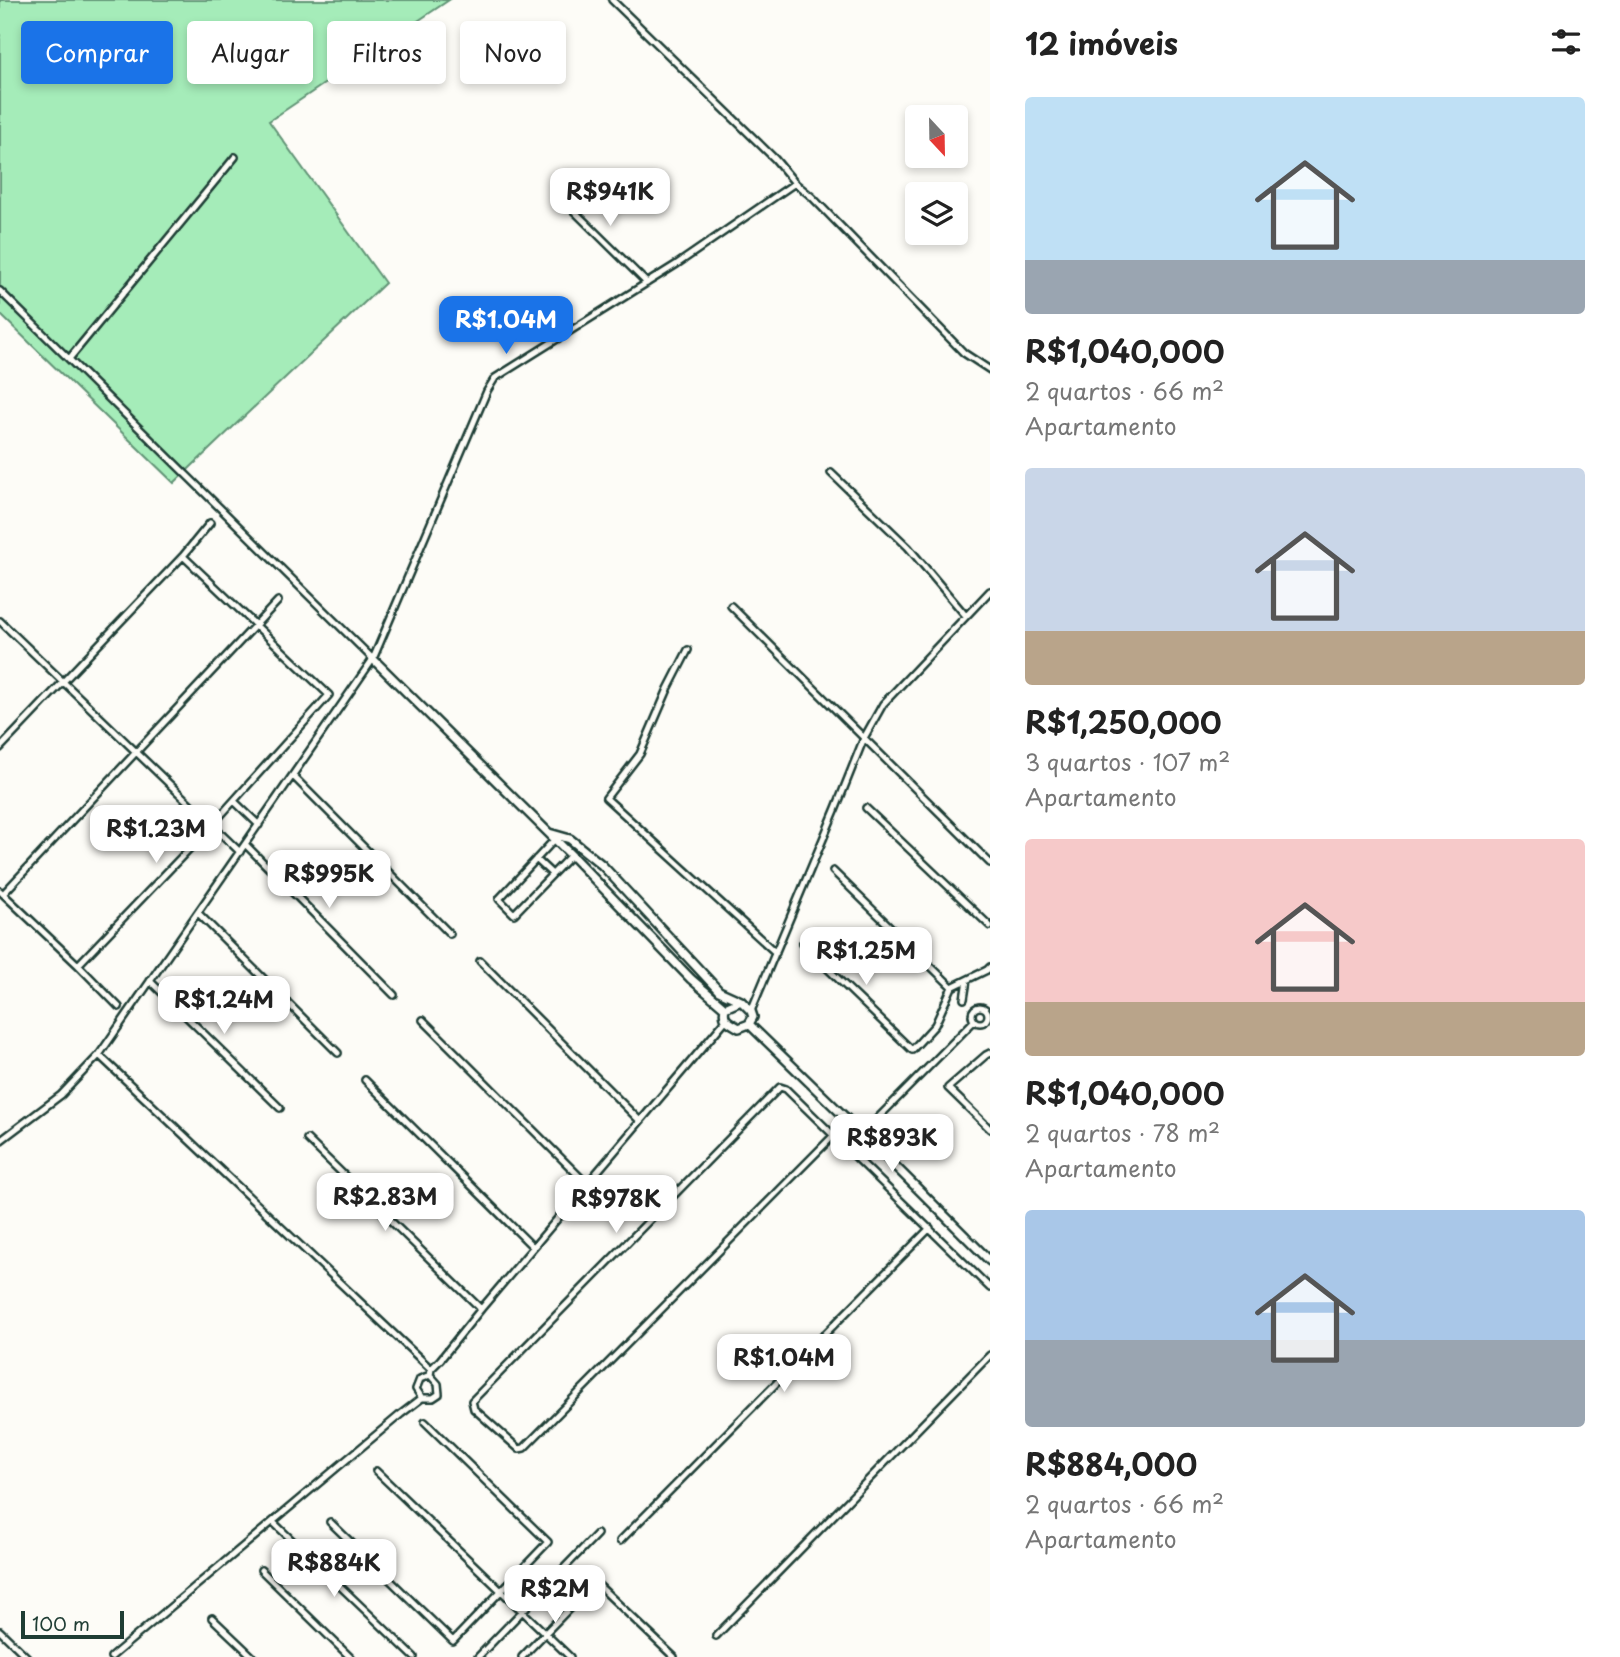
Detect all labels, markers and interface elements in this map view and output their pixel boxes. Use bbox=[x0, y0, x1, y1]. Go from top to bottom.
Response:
text: 12 imóveis bbox=[1025, 20, 1178, 65]
chip: Comprar bbox=[21, 21, 173, 84]
chip: Alugar bbox=[187, 21, 313, 84]
chip: Filtros bbox=[327, 21, 446, 84]
chip: Novo bbox=[460, 21, 566, 84]
icon: filters bbox=[1547, 23, 1585, 61]
north arrow bbox=[905, 105, 968, 168]
map controls bbox=[905, 105, 968, 245]
icon: home bbox=[1242, 142, 1368, 268]
pin: R$941K bbox=[553, 168, 667, 228]
text: R$941K bbox=[566, 173, 654, 208]
button: layers bbox=[905, 182, 968, 245]
pin: R$1.04M bbox=[441, 296, 571, 356]
text: R$1.04M bbox=[455, 301, 557, 336]
text: R$1,040,000 bbox=[1025, 328, 1225, 373]
text: 2 quartos · 66 m² bbox=[1025, 373, 1224, 408]
text: Apartamento bbox=[1025, 408, 1177, 443]
icon: home bbox=[1242, 513, 1368, 639]
text: R$1,250,000 bbox=[1025, 699, 1222, 744]
text: 3 quartos · 107 m² bbox=[1025, 744, 1230, 779]
text: Apartamento bbox=[1025, 779, 1177, 814]
pin: R$1.23M bbox=[91, 806, 221, 865]
text: R$1.23M bbox=[106, 810, 206, 845]
pin: R$995K bbox=[272, 850, 386, 910]
text: R$995K bbox=[284, 855, 374, 890]
icon: home bbox=[1242, 884, 1368, 1010]
pin: R$1.25M bbox=[801, 928, 931, 987]
text: R$1.25M bbox=[816, 932, 916, 967]
pin: R$1.24M bbox=[159, 976, 289, 1036]
text: R$1.24M bbox=[174, 981, 274, 1016]
text: R$1,040,000 bbox=[1025, 1070, 1225, 1115]
pin: R$893K bbox=[835, 1114, 949, 1174]
text: 2 quartos · 78 m² bbox=[1025, 1115, 1220, 1150]
text: R$893K bbox=[846, 1119, 938, 1154]
text: Apartamento bbox=[1025, 1150, 1177, 1185]
pin: R$2.83M bbox=[320, 1174, 450, 1233]
pin: R$978K bbox=[559, 1176, 673, 1235]
text: R$2.83M bbox=[333, 1178, 437, 1213]
text: R$978K bbox=[571, 1180, 661, 1215]
icon: home bbox=[1242, 1255, 1368, 1381]
pin: R$1.04M bbox=[719, 1334, 849, 1394]
text: R$1.04M bbox=[733, 1339, 835, 1374]
text: R$884,000 bbox=[1025, 1441, 1197, 1486]
text: 2 quartos · 66 m² bbox=[1025, 1486, 1224, 1521]
text: Apartamento bbox=[1025, 1521, 1177, 1556]
pin: R$884K bbox=[277, 1540, 391, 1599]
text: R$884K bbox=[287, 1544, 381, 1579]
pin: R$2M bbox=[514, 1566, 596, 1625]
text: R$2M bbox=[520, 1570, 590, 1605]
scale bar bbox=[21, 1608, 124, 1640]
text: 100 m bbox=[32, 1609, 90, 1637]

